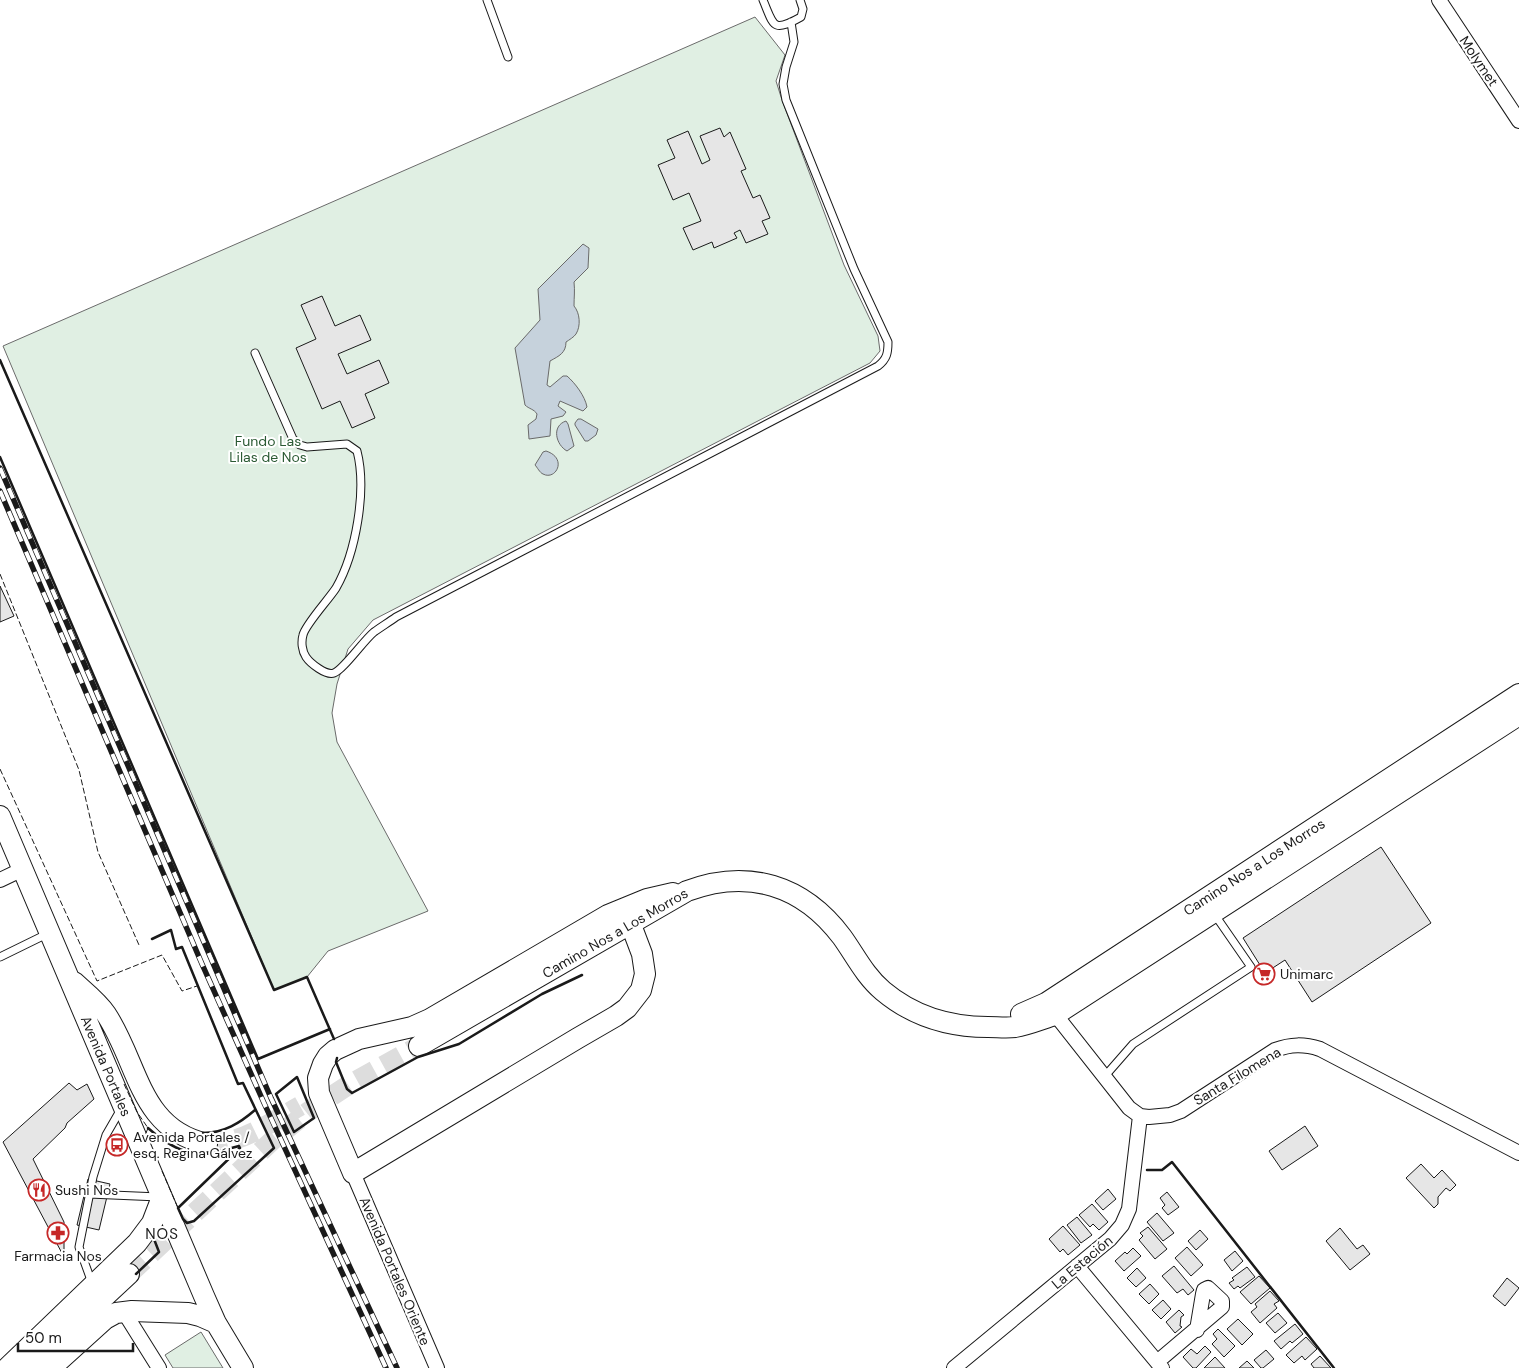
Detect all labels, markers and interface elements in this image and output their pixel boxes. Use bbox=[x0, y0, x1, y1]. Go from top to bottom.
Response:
street label: Molymet bbox=[1456, 32, 1502, 90]
park label: Fundo Las Lilas de Nos bbox=[229, 432, 307, 466]
street label: Camino Nos a Los Morros bbox=[1180, 814, 1328, 920]
street label: Camino Nos a Los Morros bbox=[539, 884, 691, 982]
supermarket icon: Unimarc bbox=[1252, 962, 1276, 986]
place label: Unimarc bbox=[1280, 965, 1334, 983]
street label: Avenida Portales bbox=[77, 1013, 135, 1119]
street label: Santa Filomena bbox=[1190, 1043, 1284, 1109]
place label: Avenida Portales / esq. Regina Gálvez bbox=[133, 1128, 252, 1162]
bus stop icon: Avenida Portales / esq. Regina Gálvez bbox=[105, 1133, 129, 1157]
restaurant icon: Sushi Nos bbox=[27, 1178, 51, 1202]
place label: Sushi Nos bbox=[55, 1181, 118, 1199]
street label: Avenida Portales Oriente bbox=[355, 1194, 435, 1348]
pharmacy icon: Farmacia Nos bbox=[46, 1221, 70, 1245]
district label: NOS bbox=[145, 1224, 179, 1244]
street label: La Estación bbox=[1048, 1231, 1116, 1293]
place label: Farmacia Nos bbox=[14, 1247, 102, 1265]
scale bar bbox=[18, 1320, 132, 1352]
text: 50 m bbox=[25, 1328, 62, 1348]

